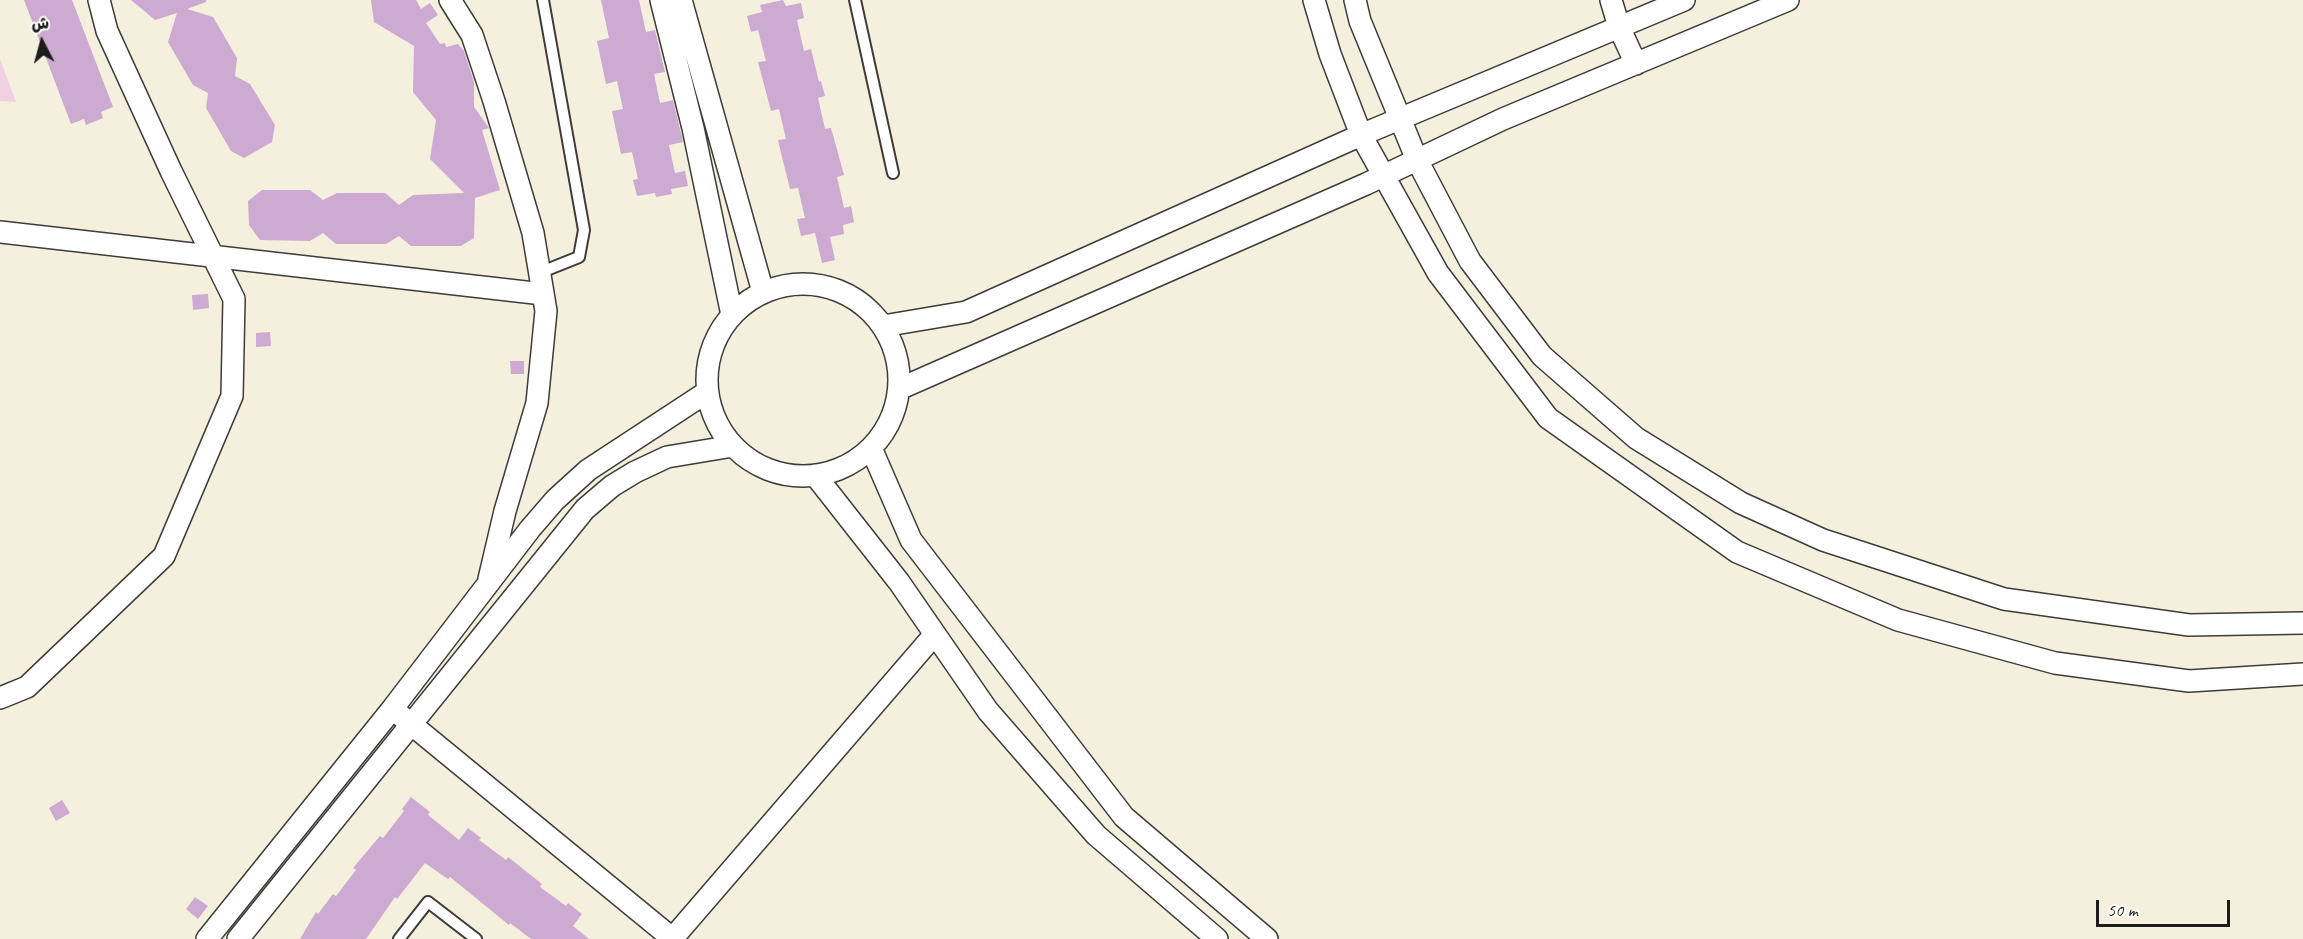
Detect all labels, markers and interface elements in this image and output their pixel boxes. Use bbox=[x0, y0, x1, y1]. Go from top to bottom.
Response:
north arrow bbox=[12, 12, 72, 72]
text: ش bbox=[30, 13, 50, 35]
scale bar bbox=[2099, 888, 2232, 926]
text: 50 m bbox=[2107, 899, 2138, 921]

